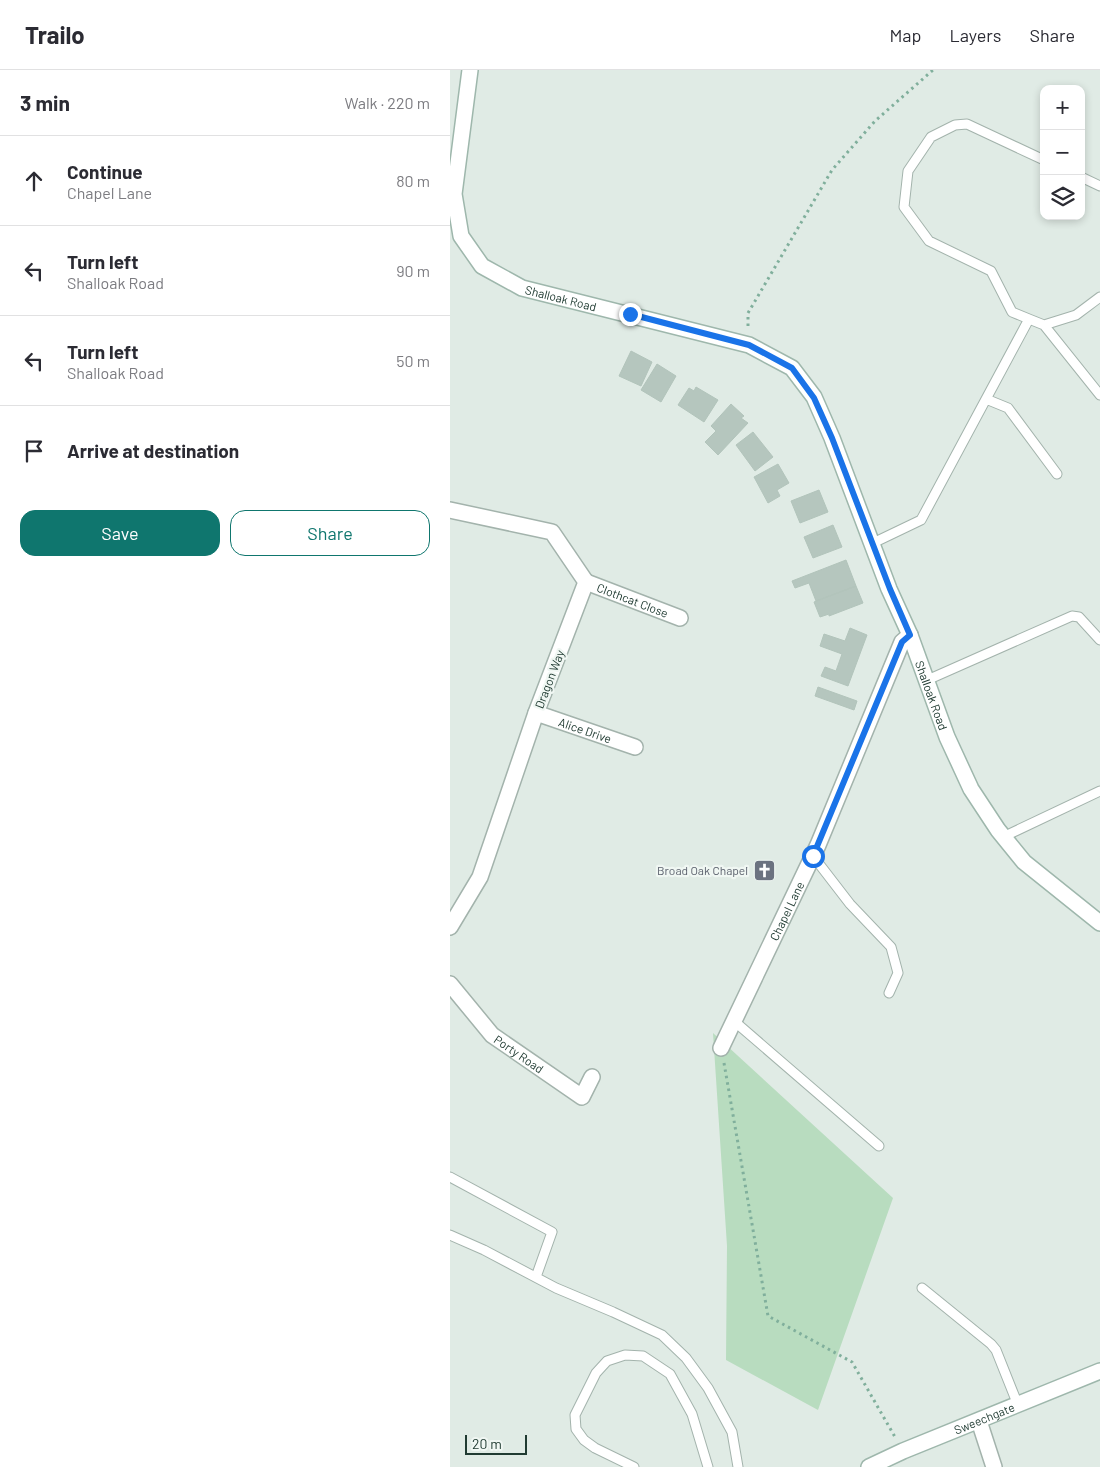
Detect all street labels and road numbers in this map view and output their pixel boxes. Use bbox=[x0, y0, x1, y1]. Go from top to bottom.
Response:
street label: Shalloak Road bbox=[524, 282, 598, 313]
street label: Clothcat Close bbox=[595, 580, 670, 620]
street label: Dragon Way bbox=[531, 647, 567, 710]
street label: Shalloak Road bbox=[913, 659, 951, 732]
street label: Alice Drive bbox=[557, 714, 613, 745]
street label: Chapel Lane bbox=[766, 879, 807, 943]
street label: Porty Road bbox=[492, 1032, 547, 1076]
street label: Sweechgate bbox=[952, 1400, 1016, 1437]

